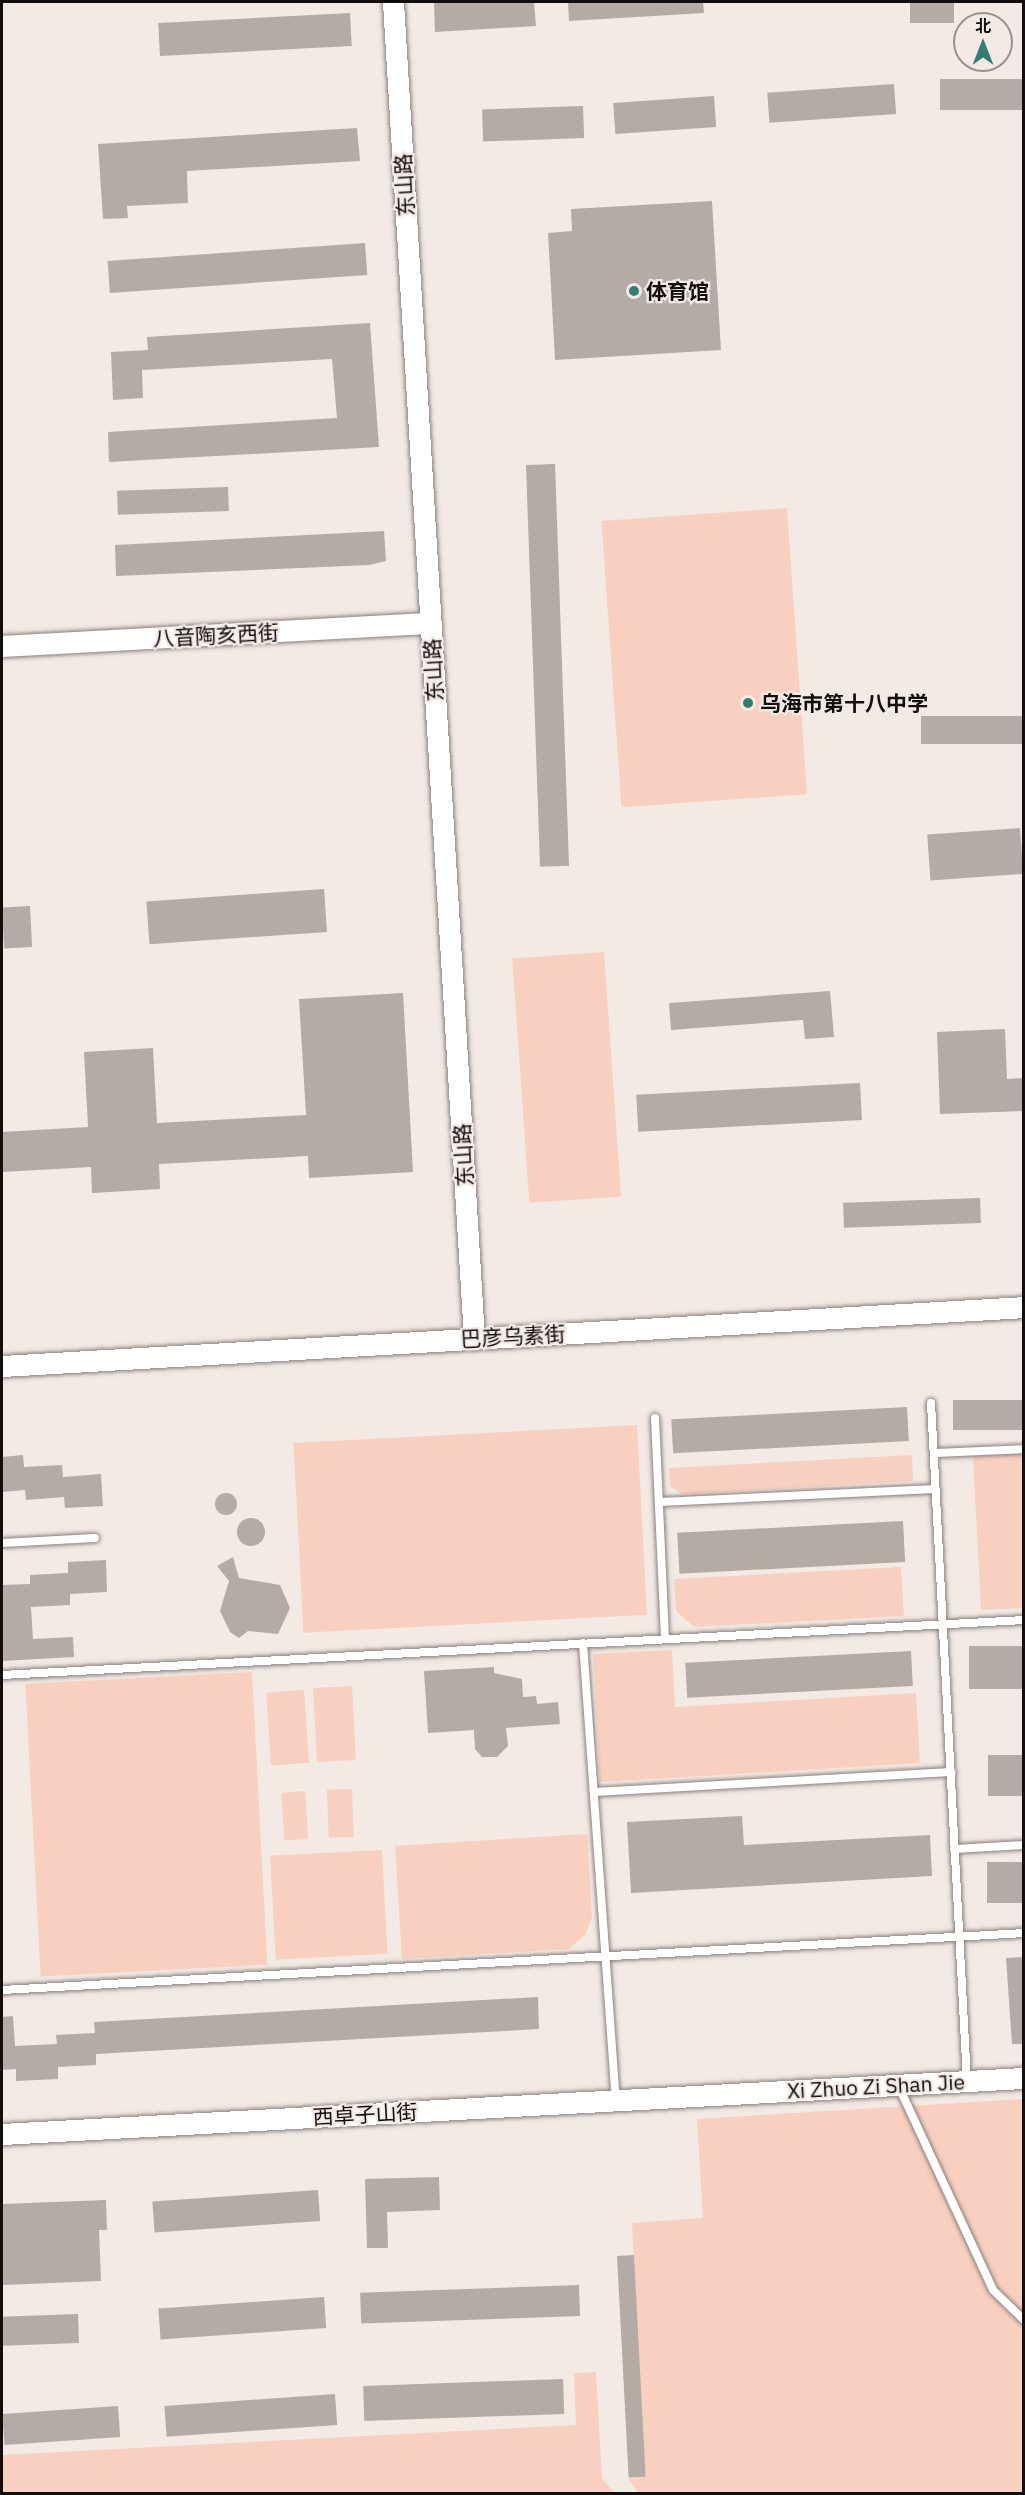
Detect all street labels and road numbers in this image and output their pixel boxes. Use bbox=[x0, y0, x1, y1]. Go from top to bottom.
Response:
street label: 东山路 bbox=[390, 153, 418, 217]
street label: 八音陶亥西街 bbox=[152, 619, 280, 651]
street label: 东山路 bbox=[419, 638, 447, 702]
street label: 东山路 bbox=[449, 1123, 477, 1187]
street label: 巴彦乌素街 bbox=[460, 1321, 566, 1351]
street label: Xi Zhuo Zi Shan Jie bbox=[786, 2069, 966, 2103]
street label: 西卓子山街 bbox=[312, 2099, 418, 2129]

